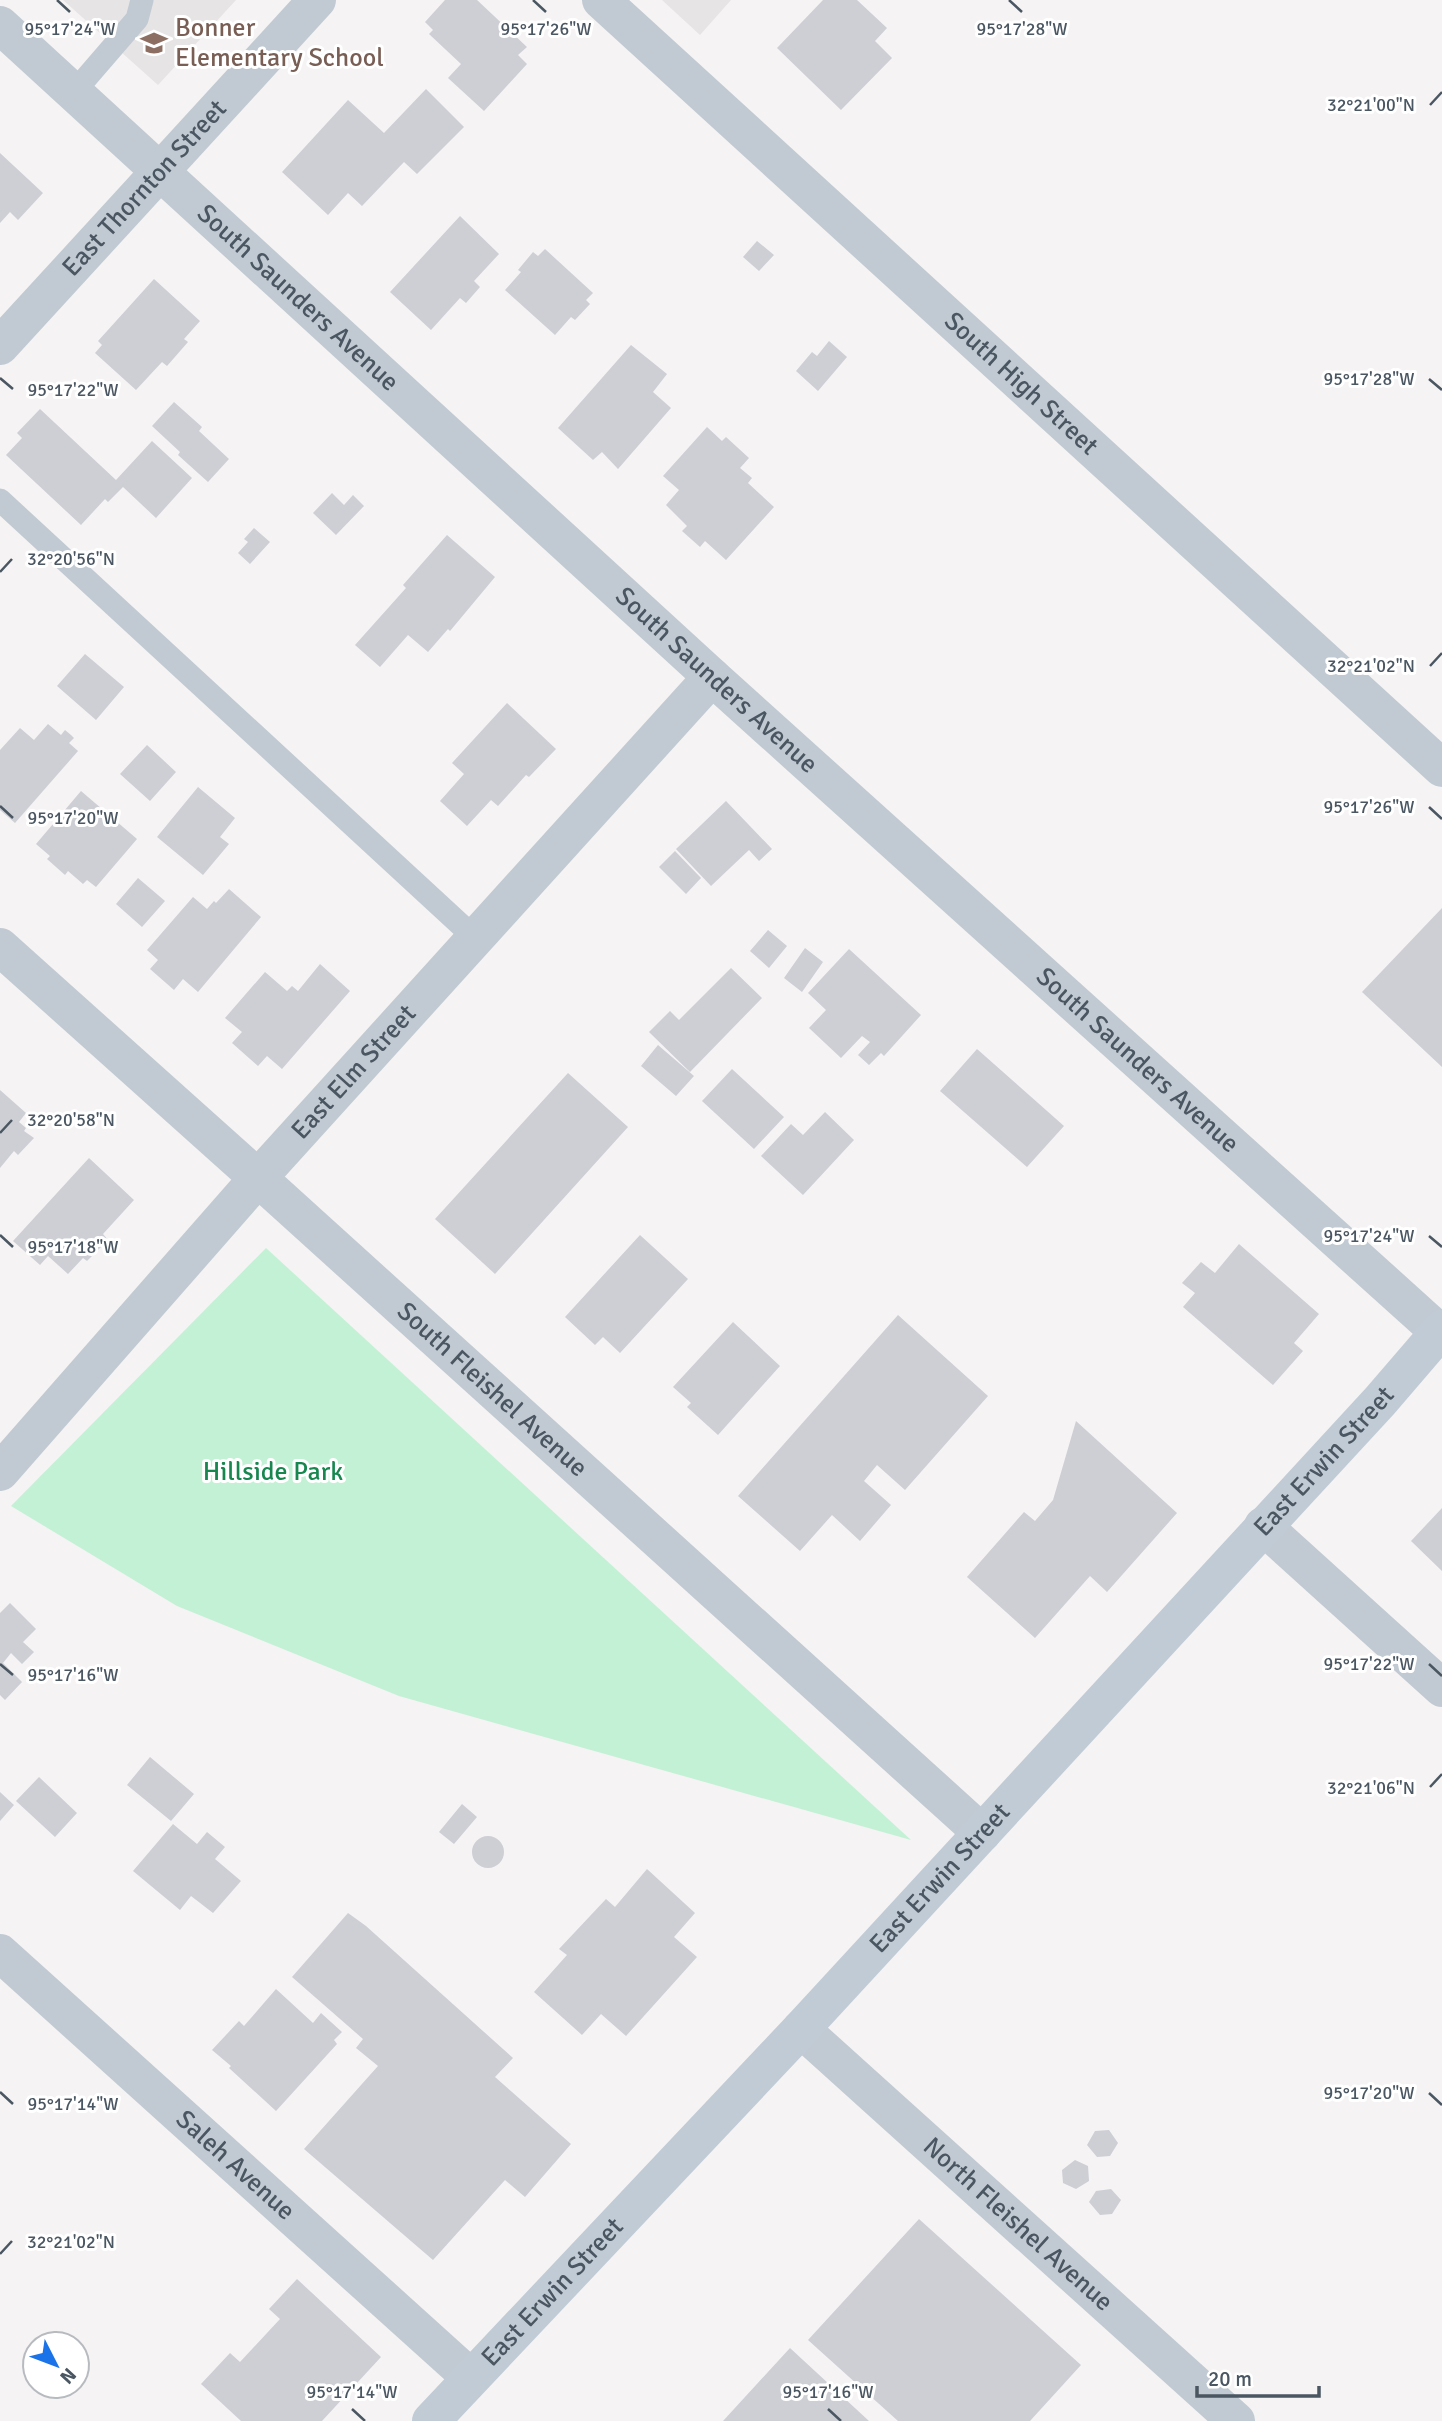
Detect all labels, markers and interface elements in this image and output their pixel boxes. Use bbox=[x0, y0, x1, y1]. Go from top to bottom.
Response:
place label: Bonner Elementary School bbox=[175, 12, 384, 74]
text: 95°17'24"W bbox=[25, 18, 115, 40]
text: 95°17'26"W bbox=[501, 18, 591, 40]
text: 95°17'28"W bbox=[977, 18, 1067, 40]
school or university icon: Bonner Elementary School bbox=[139, 28, 169, 58]
street label: East Thornton Street bbox=[56, 93, 233, 283]
text: 32°21'00"N bbox=[1327, 94, 1415, 116]
street label: South Saunders Avenue bbox=[190, 198, 405, 398]
street label: South High Street bbox=[938, 305, 1105, 462]
text: 95°17'28"W bbox=[1324, 368, 1414, 390]
text: 95°17'22"W bbox=[28, 379, 118, 401]
text: 32°20'56"N bbox=[27, 548, 115, 570]
street label: South Saunders Avenue bbox=[609, 580, 824, 780]
text: 32°21'02"N bbox=[1327, 655, 1415, 677]
text: 95°17'26"W bbox=[1324, 796, 1414, 818]
text: 95°17'20"W bbox=[28, 807, 118, 829]
street label: South Saunders Avenue bbox=[1029, 961, 1245, 1160]
street label: East Elm Street bbox=[285, 998, 423, 1146]
text: 32°20'58"N bbox=[27, 1109, 115, 1131]
text: 95°17'24"W bbox=[1324, 1225, 1414, 1247]
text: 95°17'18"W bbox=[28, 1236, 118, 1258]
street label: South Fleishel Avenue bbox=[390, 1296, 594, 1484]
street label: East Erwin Street bbox=[1247, 1380, 1401, 1543]
park label: Hillside Park bbox=[203, 1456, 343, 1488]
text: 95°17'22"W bbox=[1324, 1653, 1414, 1675]
text: 95°17'16"W bbox=[28, 1664, 118, 1686]
text: 32°21'06"N bbox=[1327, 1777, 1415, 1799]
street label: East Erwin Street bbox=[863, 1797, 1017, 1960]
text: 95°17'20"W bbox=[1324, 2082, 1414, 2104]
text: 95°17'14"W bbox=[28, 2093, 118, 2115]
street label: Saleh Avenue bbox=[169, 2103, 302, 2227]
street label: North Fleishel Avenue bbox=[916, 2131, 1120, 2318]
street label: East Erwin Street bbox=[475, 2211, 630, 2373]
text: 32°21'02"N bbox=[27, 2231, 115, 2253]
north arrow bbox=[21, 2330, 91, 2400]
scale bar bbox=[1197, 2354, 1320, 2398]
text: N bbox=[55, 2363, 81, 2389]
text: 20 m bbox=[1208, 2366, 1252, 2392]
text: 95°17'14"W bbox=[307, 2381, 397, 2403]
text: 95°17'16"W bbox=[783, 2381, 873, 2403]

